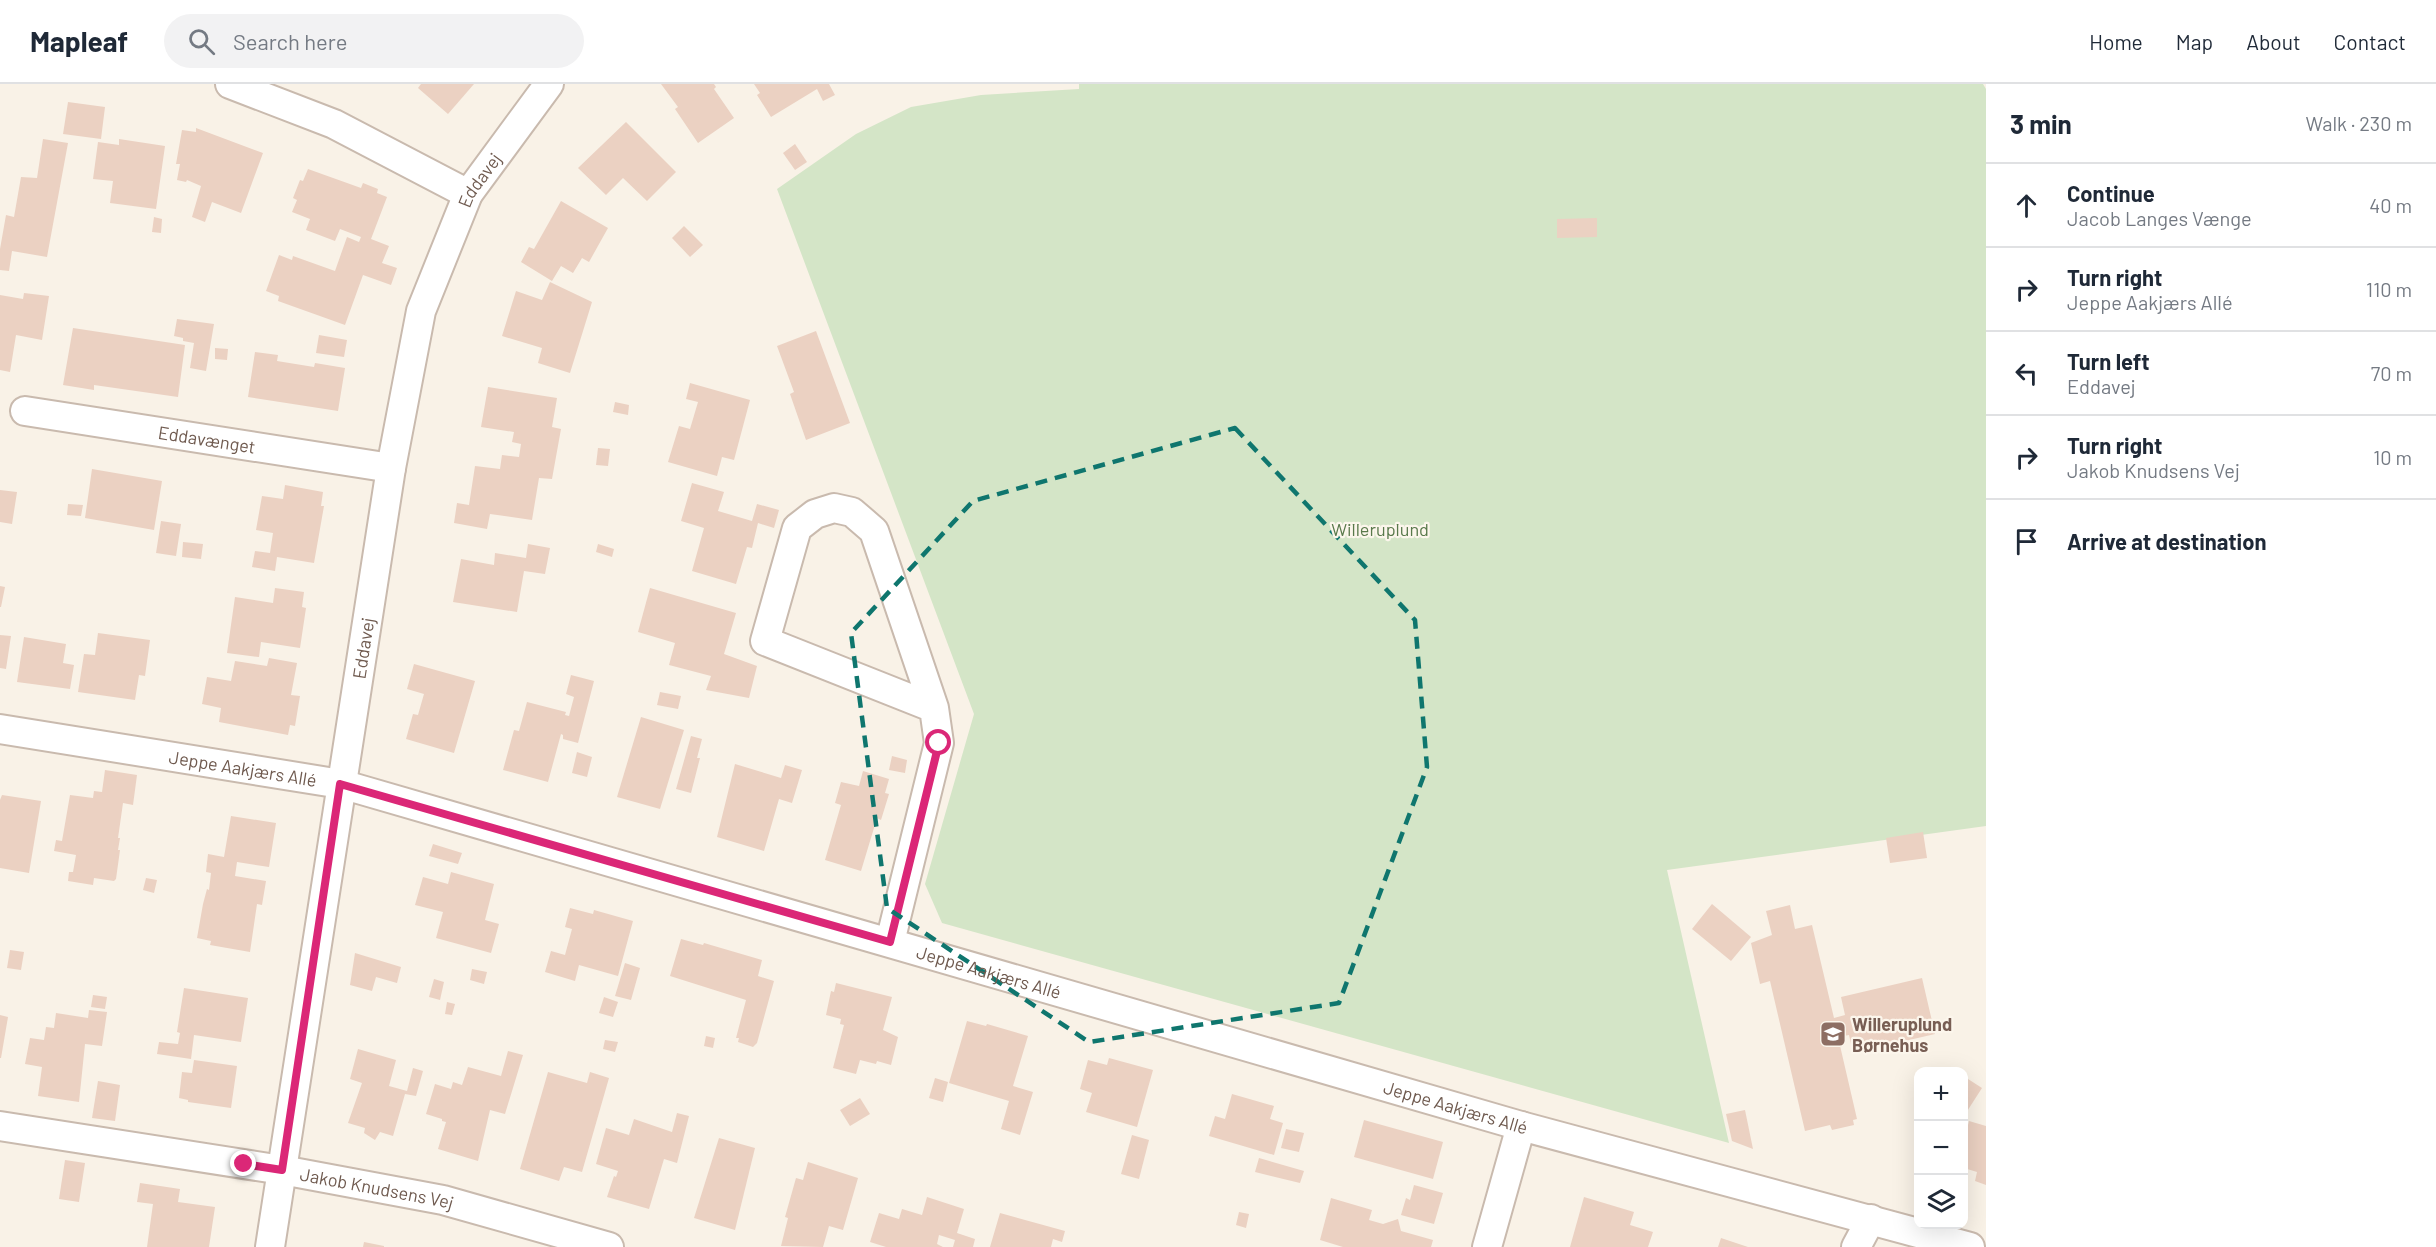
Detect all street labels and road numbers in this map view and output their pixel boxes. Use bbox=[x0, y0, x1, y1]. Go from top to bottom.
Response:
street label: Eddavej bbox=[453, 148, 506, 210]
street label: Eddavænget bbox=[157, 421, 257, 458]
street label: Eddavej bbox=[347, 616, 379, 680]
street label: Jeppe Aakjærs Allé bbox=[167, 745, 318, 791]
street label: Jeppe Aakjærs Allé bbox=[914, 940, 1064, 1003]
street label: Jeppe Aakjærs Allé bbox=[1381, 1076, 1530, 1138]
street label: Jakob Knudsens Vej bbox=[298, 1163, 456, 1213]

